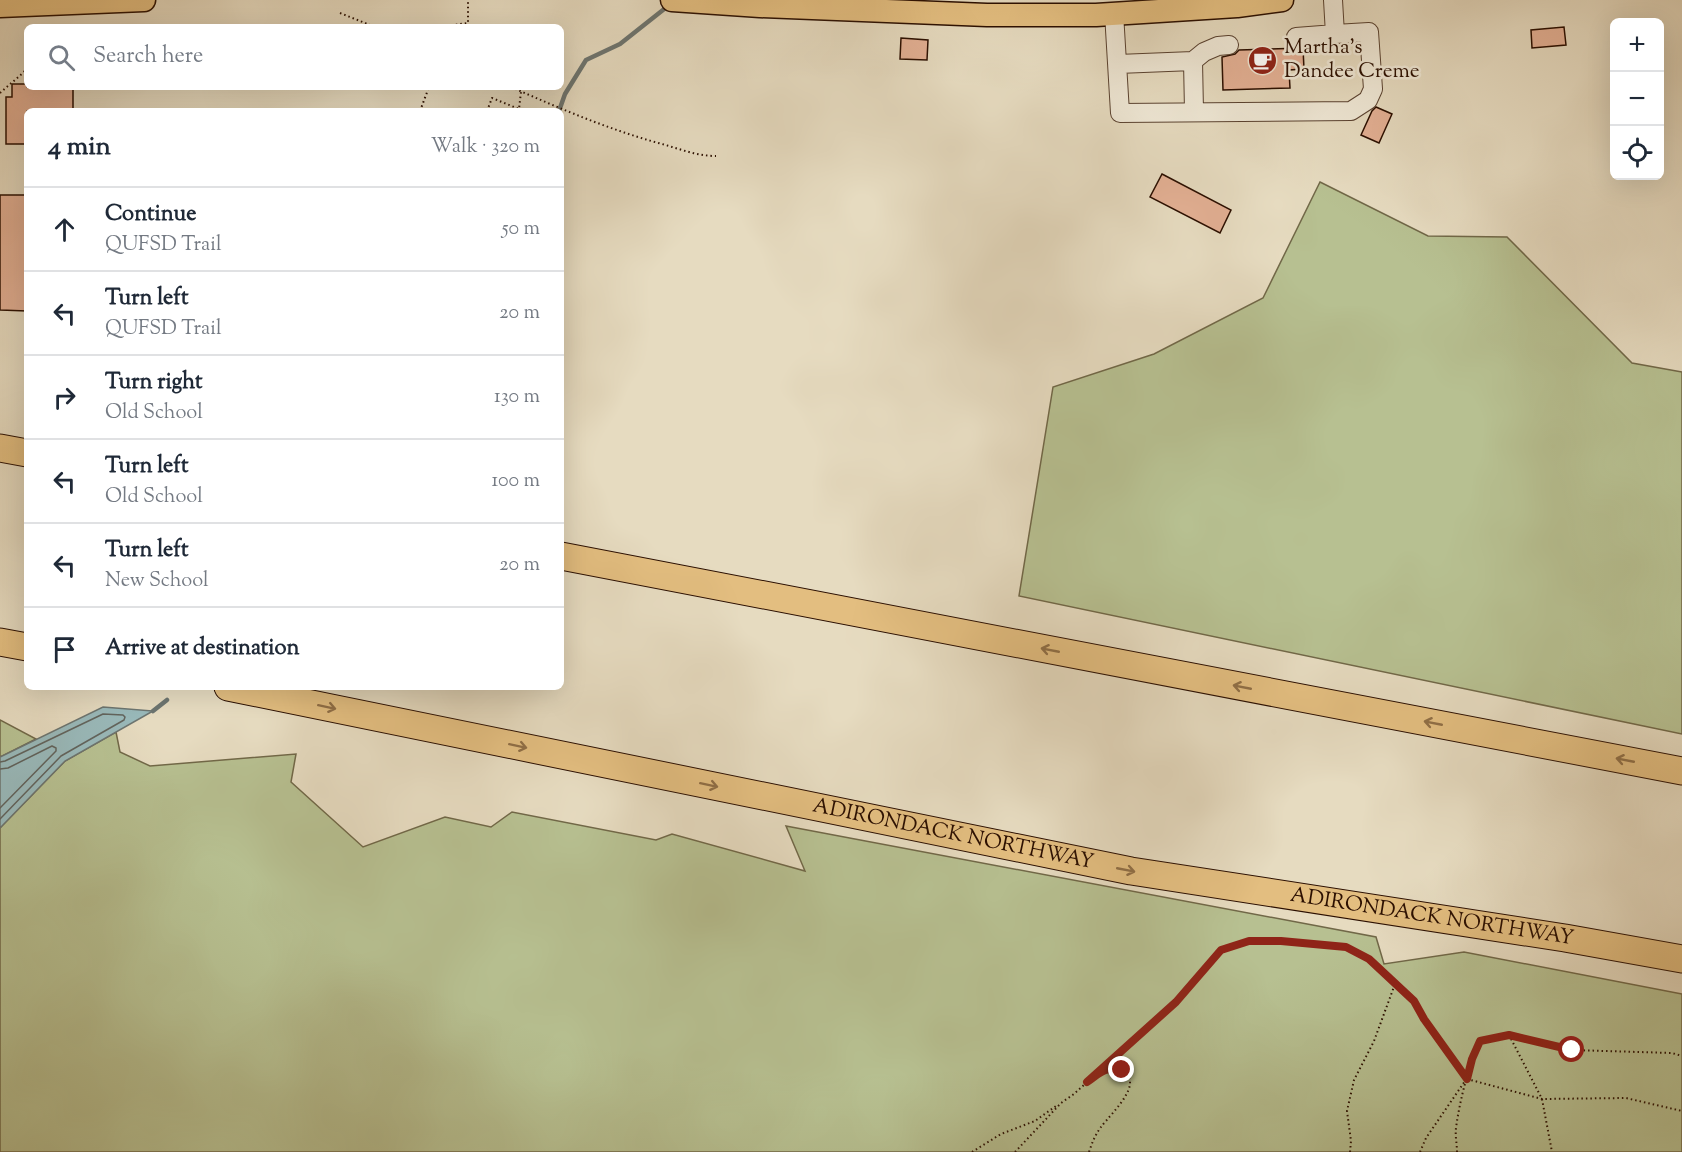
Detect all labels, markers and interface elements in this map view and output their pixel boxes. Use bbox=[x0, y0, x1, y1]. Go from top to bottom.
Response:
map controls bbox=[1610, 18, 1664, 180]
button: + bbox=[1610, 18, 1664, 72]
search box bbox=[24, 24, 564, 90]
place label: Martha's Dandee Creme bbox=[1284, 33, 1419, 87]
icon: search bbox=[45, 41, 78, 74]
text: Search here bbox=[93, 41, 203, 73]
cafe icon: Martha's Dandee Creme bbox=[1247, 44, 1279, 76]
button: − bbox=[1610, 72, 1664, 126]
button: locate bbox=[1610, 126, 1664, 180]
text: 4 min bbox=[48, 129, 111, 166]
text: Walk · 320 m bbox=[431, 133, 540, 162]
text: Continue bbox=[105, 199, 196, 231]
icon: ahead bbox=[48, 213, 81, 246]
text: 50 m bbox=[502, 215, 540, 244]
text: QUFSD Trail bbox=[105, 231, 221, 260]
text: Turn left bbox=[105, 283, 188, 315]
icon: left bbox=[48, 297, 81, 330]
text: 20 m bbox=[499, 299, 540, 328]
text: QUFSD Trail bbox=[105, 315, 221, 344]
text: Turn right bbox=[105, 367, 202, 399]
icon: right bbox=[48, 381, 81, 414]
text: 130 m bbox=[494, 383, 540, 412]
text: Old School bbox=[105, 399, 203, 428]
text: Turn left bbox=[105, 451, 188, 483]
icon: left bbox=[48, 465, 81, 498]
text: 100 m bbox=[491, 467, 540, 496]
text: Old School bbox=[105, 483, 203, 512]
text: Turn left bbox=[105, 535, 188, 567]
icon: left bbox=[48, 549, 81, 582]
text: 20 m bbox=[499, 551, 540, 580]
text: New School bbox=[105, 567, 209, 596]
icon: arrive bbox=[48, 633, 81, 666]
text: Arrive at destination bbox=[105, 633, 300, 665]
one-way arrow bbox=[1041, 644, 1060, 655]
one-way arrow bbox=[1232, 681, 1252, 692]
one-way arrow bbox=[316, 702, 336, 713]
one-way arrow bbox=[1424, 718, 1443, 729]
one-way arrow bbox=[507, 741, 527, 752]
one-way arrow bbox=[1615, 754, 1635, 765]
one-way arrow bbox=[698, 780, 718, 791]
street label: ADIRONDACK NORTHWAY bbox=[810, 791, 1096, 878]
one-way arrow bbox=[1116, 865, 1136, 876]
street label: ADIRONDACK NORTHWAY bbox=[1288, 881, 1576, 954]
route start bbox=[1558, 1036, 1584, 1062]
route end bbox=[1108, 1056, 1134, 1082]

